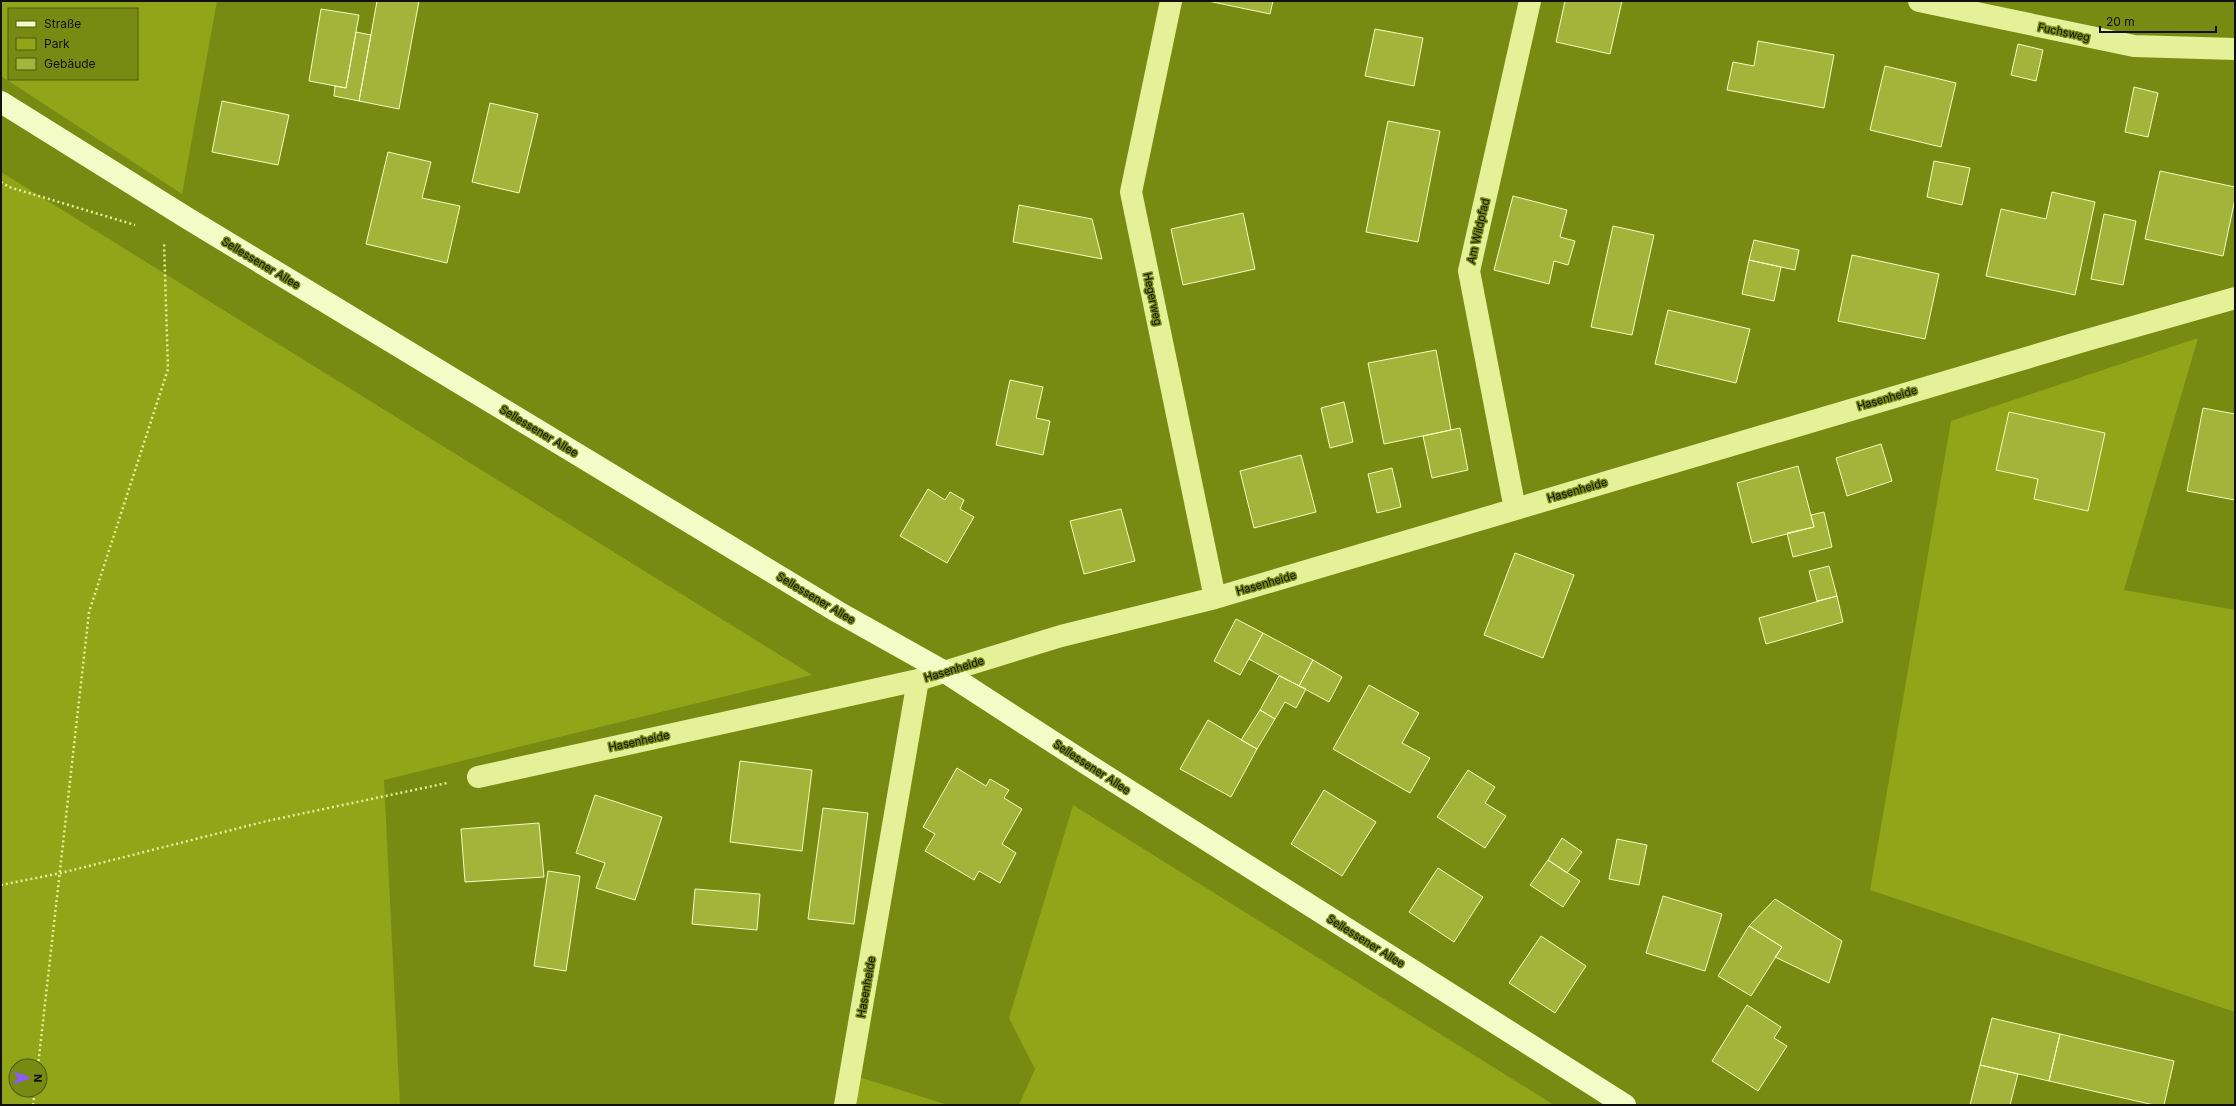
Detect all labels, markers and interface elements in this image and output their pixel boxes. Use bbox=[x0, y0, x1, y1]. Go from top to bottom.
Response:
legend bbox=[8, 8, 138, 80]
scale bar bbox=[2100, 8, 2216, 34]
text: 20 m bbox=[2106, 14, 2135, 29]
text: Straße bbox=[44, 16, 81, 31]
street label: Fuchsweg bbox=[2037, 20, 2091, 44]
text: Park bbox=[44, 36, 70, 51]
text: Gebäude bbox=[44, 56, 96, 71]
street label: Am Wildpfad bbox=[1464, 197, 1492, 265]
street label: Sellessener Allee bbox=[219, 234, 303, 292]
street label: Hegerweg bbox=[1141, 271, 1165, 327]
street label: Hasenheide bbox=[1855, 383, 1919, 413]
street label: Sellessener Allee bbox=[497, 402, 581, 460]
street label: Hasenheide bbox=[1545, 475, 1609, 505]
street label: Hasenheide bbox=[1234, 568, 1298, 598]
street label: Sellessener Allee bbox=[774, 569, 858, 627]
street label: Hasenheide bbox=[922, 653, 986, 685]
street label: Hasenheide bbox=[607, 728, 671, 754]
street label: Sellessener Allee bbox=[1051, 737, 1133, 797]
street label: Sellessener Allee bbox=[1324, 911, 1408, 971]
street label: Hasenheide bbox=[854, 955, 878, 1019]
north arrow bbox=[8, 1058, 48, 1098]
text: N bbox=[31, 1074, 45, 1082]

